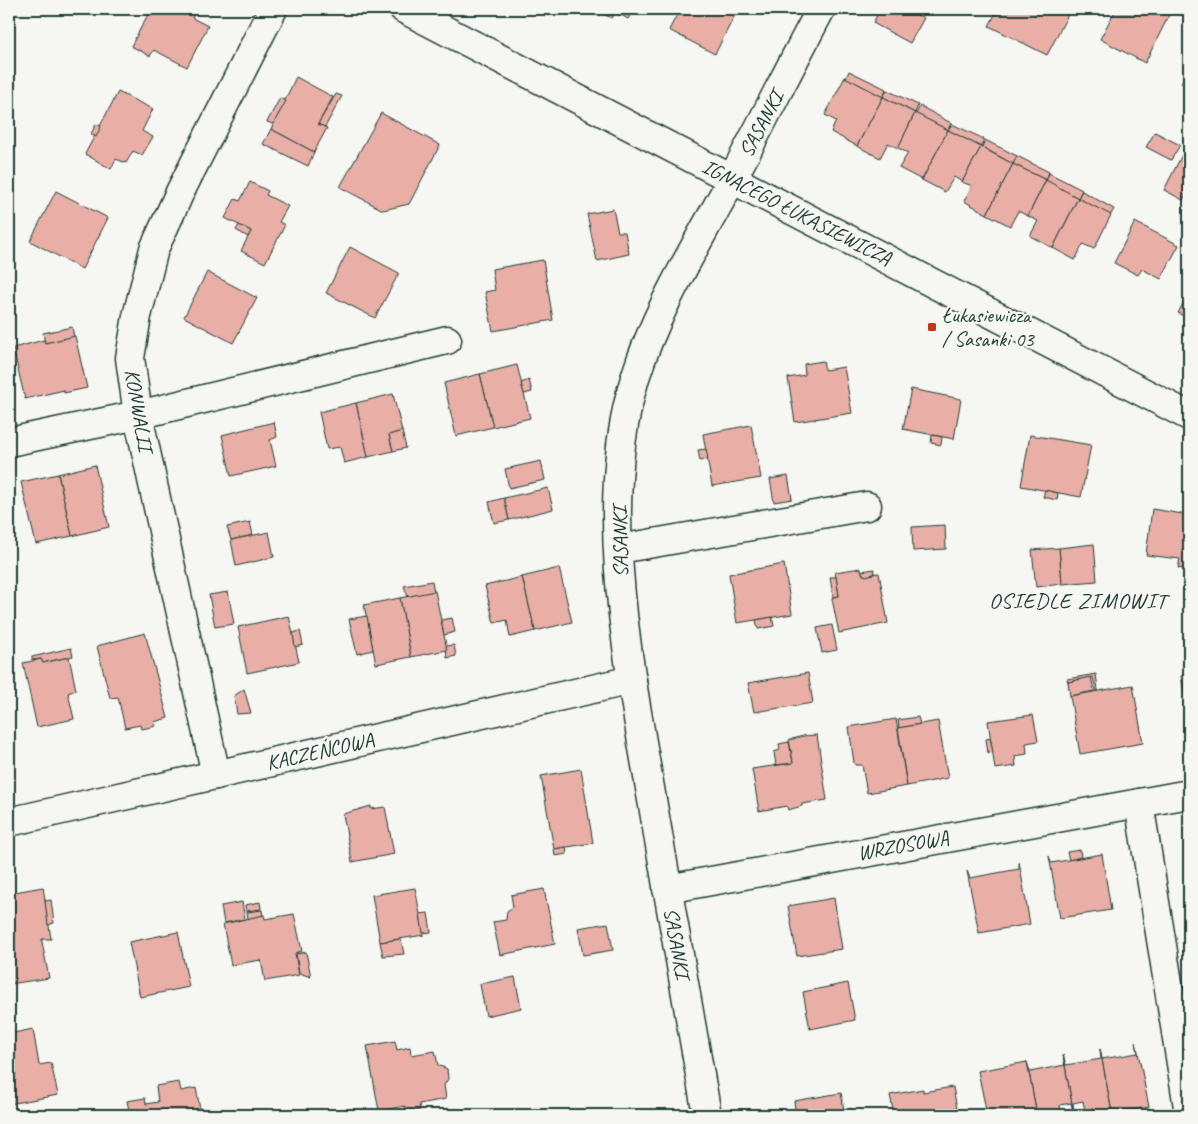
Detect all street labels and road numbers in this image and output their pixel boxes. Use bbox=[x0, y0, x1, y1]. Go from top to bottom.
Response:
street label: SASANKI bbox=[733, 83, 791, 161]
street label: IGNACEGO ŁUKASIEWICZA bbox=[698, 153, 896, 271]
street label: KONWALII bbox=[119, 367, 160, 458]
street label: SASANKI bbox=[606, 502, 634, 578]
street label: KACZEŃCOWA bbox=[264, 726, 377, 776]
street label: WRZOSOWA bbox=[855, 824, 951, 866]
street label: SASANKI bbox=[658, 906, 697, 985]

